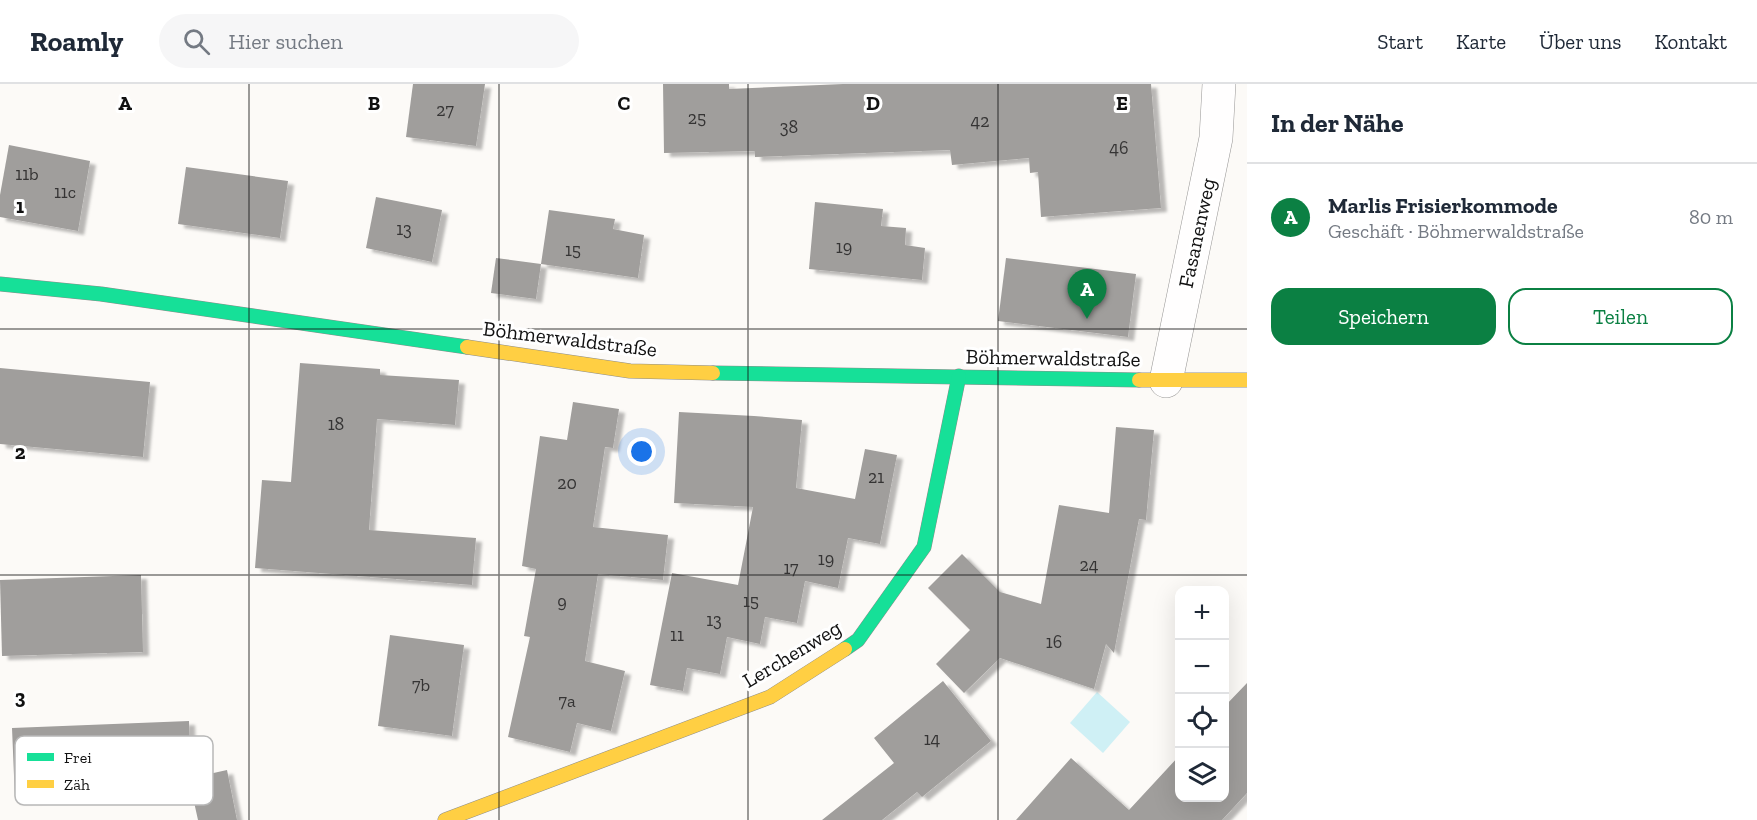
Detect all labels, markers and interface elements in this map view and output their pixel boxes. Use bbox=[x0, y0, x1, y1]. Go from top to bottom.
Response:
search box bbox=[159, 14, 579, 68]
text: Roamly bbox=[30, 25, 123, 58]
icon: search bbox=[180, 25, 213, 58]
text: Hier suchen bbox=[228, 28, 343, 55]
text: Start bbox=[1377, 29, 1423, 54]
text: Karte bbox=[1456, 29, 1506, 54]
text: Über uns bbox=[1539, 29, 1621, 54]
text: Kontakt bbox=[1654, 29, 1727, 54]
text: A bbox=[118, 91, 132, 115]
text: B bbox=[368, 91, 380, 115]
text: C bbox=[618, 91, 631, 115]
text: D bbox=[866, 91, 880, 115]
text: E bbox=[1116, 91, 1128, 115]
house number: 27 bbox=[436, 99, 454, 121]
house number: 25 bbox=[688, 107, 706, 129]
text: In der Nähe bbox=[1271, 107, 1403, 139]
house number: 42 bbox=[971, 110, 989, 132]
house number: 38 bbox=[780, 116, 798, 138]
house number: 46 bbox=[1109, 137, 1129, 159]
house number: 11b bbox=[15, 163, 39, 185]
street label: Fasanenweg bbox=[1173, 175, 1220, 290]
house number: 11c bbox=[54, 181, 76, 203]
text: Marlis Frisierkommode bbox=[1328, 192, 1558, 219]
text: 1 bbox=[16, 194, 24, 218]
text: A bbox=[1284, 205, 1297, 229]
text: 80 m bbox=[1689, 205, 1733, 229]
house number: 13 bbox=[396, 218, 412, 240]
text: Geschäft · Böhmerwaldstraße bbox=[1328, 219, 1584, 243]
house number: 19 bbox=[836, 236, 852, 258]
house number: 15 bbox=[565, 239, 581, 261]
pin: A bbox=[1068, 270, 1106, 319]
button: Speichern bbox=[1271, 288, 1496, 345]
button: Teilen bbox=[1508, 288, 1733, 345]
street label: Böhmerwaldstraße bbox=[482, 315, 659, 362]
street label: Böhmerwaldstraße bbox=[965, 343, 1141, 372]
house number: 18 bbox=[328, 413, 344, 435]
your location bbox=[627, 437, 656, 466]
text: 2 bbox=[15, 440, 26, 464]
house number: 21 bbox=[868, 466, 884, 488]
house number: 20 bbox=[557, 472, 577, 494]
house number: 19 bbox=[818, 548, 834, 570]
house number: 24 bbox=[1080, 554, 1099, 576]
house number: 17 bbox=[783, 557, 799, 579]
map controls bbox=[1175, 586, 1229, 802]
button: + bbox=[1175, 586, 1229, 640]
house number: 15 bbox=[743, 590, 759, 612]
house number: 9 bbox=[557, 591, 567, 613]
house number: 13 bbox=[706, 609, 722, 631]
street label: Lerchenweg bbox=[738, 614, 846, 693]
house number: 11 bbox=[670, 624, 684, 646]
house number: 16 bbox=[1046, 631, 1062, 653]
button: − bbox=[1175, 640, 1229, 694]
house number: 7b bbox=[412, 674, 430, 696]
text: 3 bbox=[15, 685, 26, 709]
house number: 7a bbox=[558, 690, 576, 712]
button: locate bbox=[1175, 694, 1229, 748]
house number: 14 bbox=[924, 728, 941, 750]
legend bbox=[15, 736, 213, 805]
text: Frei bbox=[64, 748, 92, 767]
button: layers bbox=[1175, 748, 1229, 802]
text: Zäh bbox=[64, 775, 90, 794]

